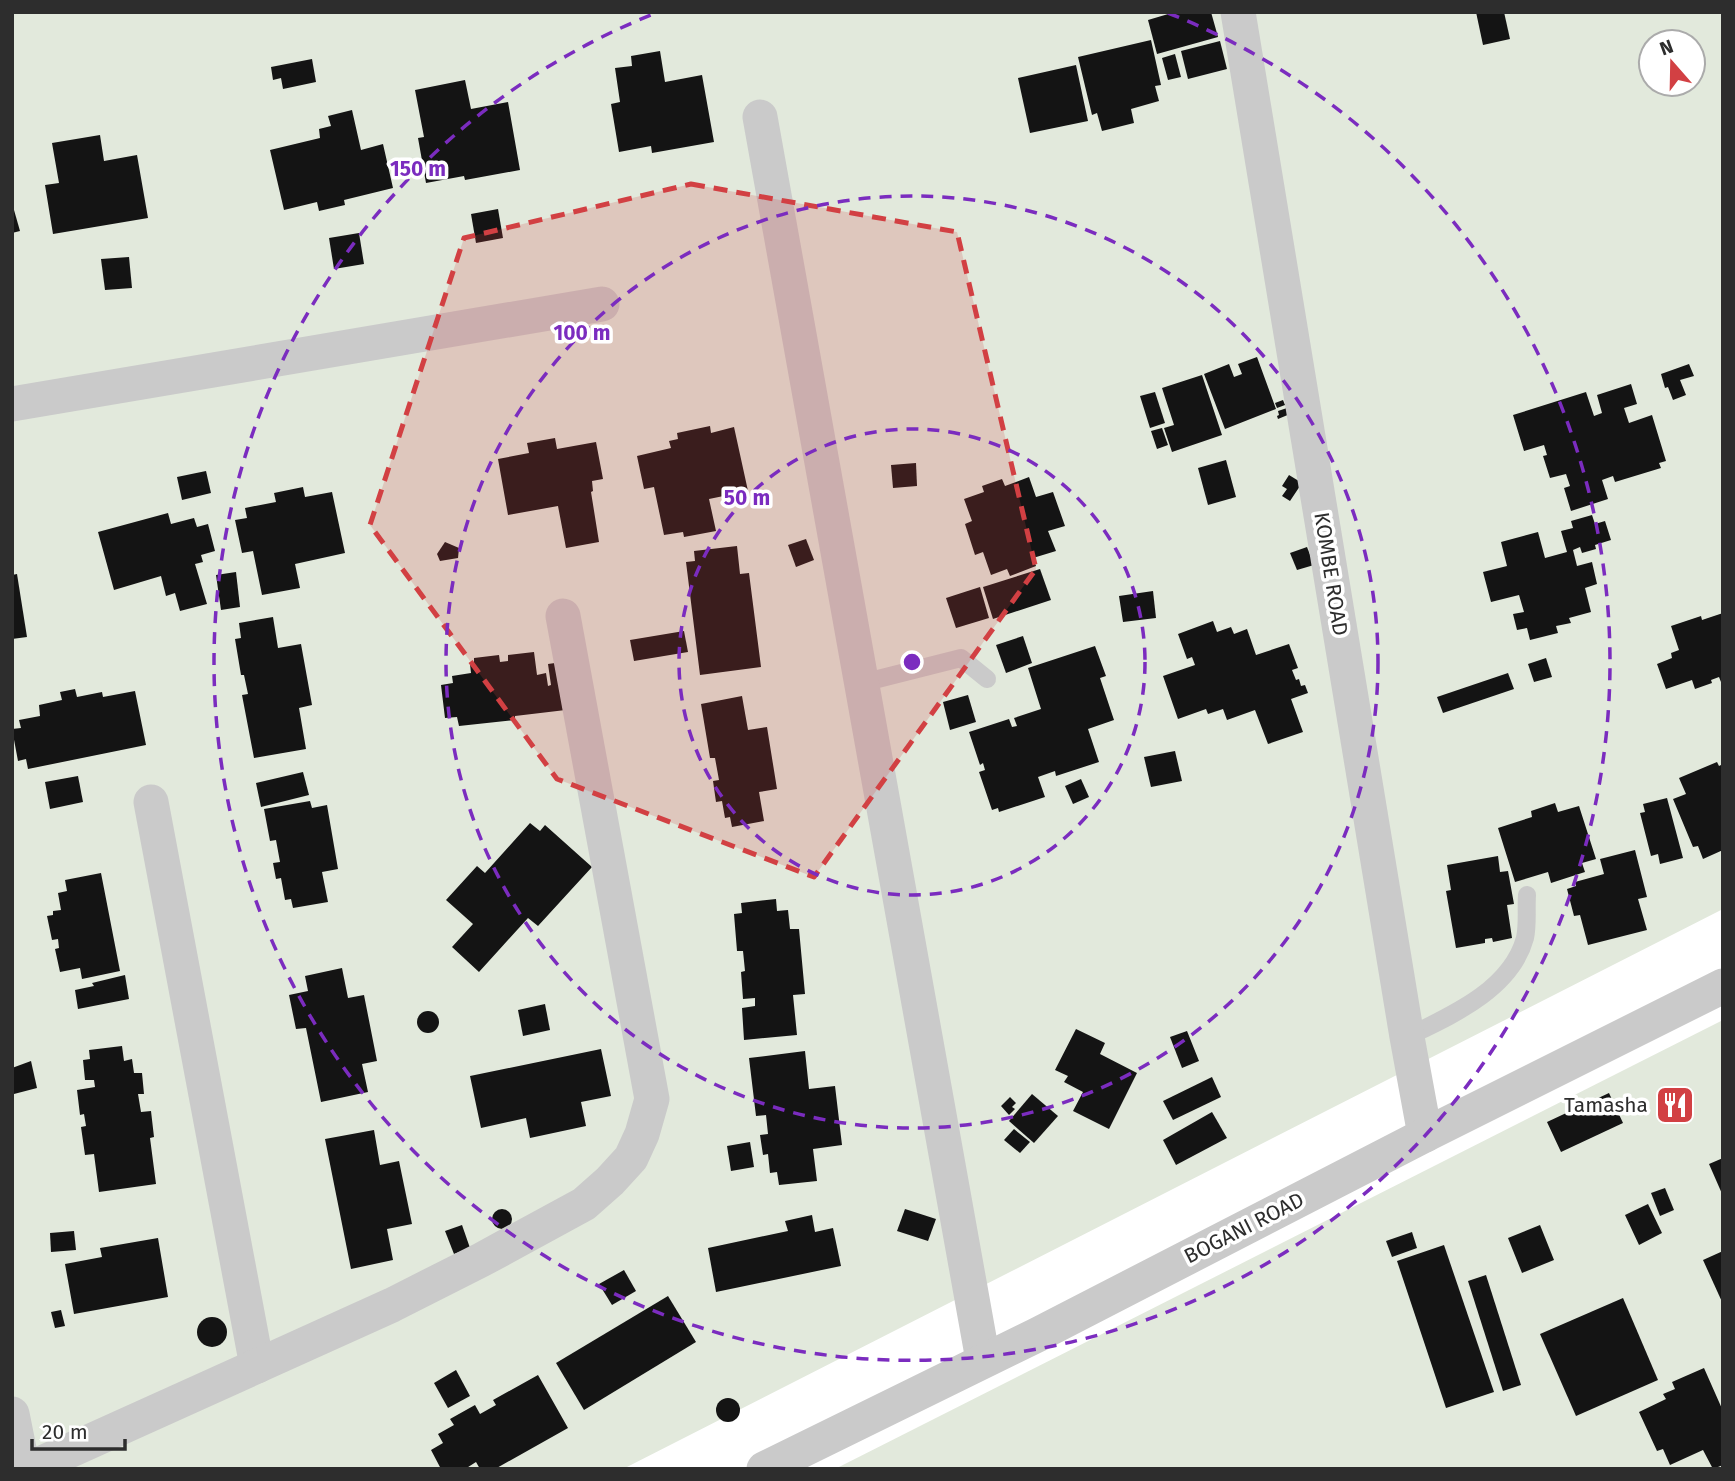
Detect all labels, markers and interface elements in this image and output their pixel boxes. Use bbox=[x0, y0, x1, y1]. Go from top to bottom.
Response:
north arrow bbox=[1637, 28, 1707, 98]
text: N bbox=[1656, 35, 1676, 60]
text: 150 m bbox=[390, 156, 446, 182]
text: 100 m bbox=[553, 320, 611, 346]
text: 50 m bbox=[724, 485, 770, 511]
street label: KOMBE ROAD bbox=[1308, 510, 1354, 638]
centre of rings bbox=[900, 650, 924, 674]
restaurant icon: Tamasha bbox=[1654, 1084, 1696, 1126]
place label: Tamasha bbox=[1564, 1092, 1648, 1118]
street label: BOGANI ROAD bbox=[1180, 1187, 1308, 1269]
scale bar bbox=[32, 1408, 124, 1452]
text: 20 m bbox=[42, 1419, 88, 1445]

